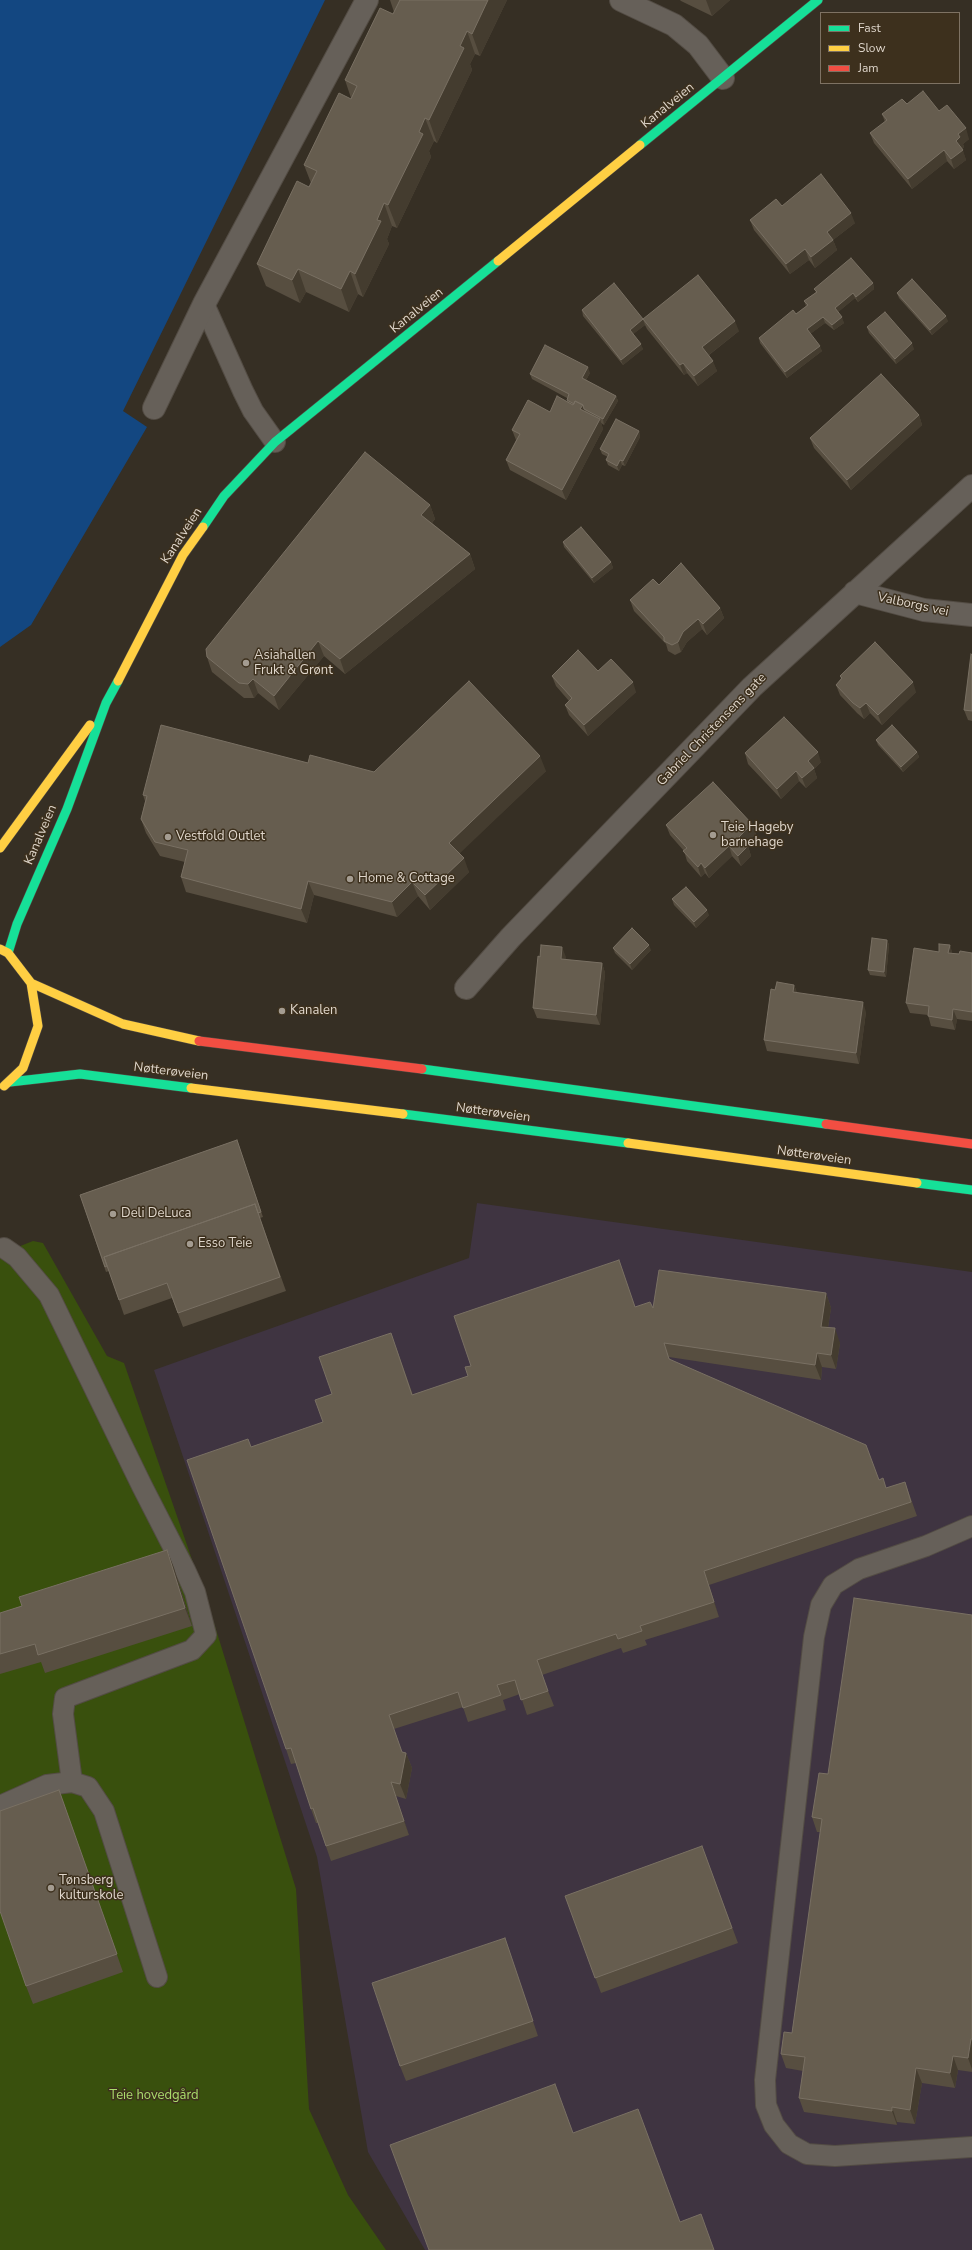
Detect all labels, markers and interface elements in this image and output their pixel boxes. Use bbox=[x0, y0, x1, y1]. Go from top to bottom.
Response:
legend bbox=[820, 12, 960, 84]
text: Fast bbox=[858, 20, 881, 36]
text: Slow bbox=[858, 40, 886, 56]
text: Jam bbox=[858, 60, 879, 76]
street label: Kanalveien bbox=[638, 80, 698, 132]
street label: Kanalveien bbox=[387, 285, 447, 337]
street label: Kanalveien bbox=[158, 505, 206, 567]
street label: Valborgs vei bbox=[876, 590, 950, 620]
place label: Asiahallen Frukt & Grønt bbox=[254, 648, 333, 679]
marker: Asiahallen Frukt & Grønt bbox=[241, 658, 251, 668]
street label: Gabriel Christensens gate bbox=[654, 670, 770, 790]
street label: Kanalveien bbox=[21, 803, 61, 867]
place label: Teie Hageby barnehage bbox=[721, 820, 794, 851]
place label: Vestfold Outlet bbox=[176, 829, 265, 845]
marker: Teie Hageby barnehage bbox=[708, 830, 718, 840]
marker: Vestfold Outlet bbox=[163, 832, 173, 842]
place label: Home & Cottage bbox=[358, 871, 455, 887]
marker: Home & Cottage bbox=[345, 874, 355, 884]
place label: Kanalen bbox=[290, 1003, 337, 1019]
marker: Kanalen bbox=[277, 1006, 287, 1016]
street label: Nøtterøveien bbox=[133, 1060, 209, 1084]
street label: Nøtterøveien bbox=[455, 1100, 531, 1126]
street label: Nøtterøveien bbox=[776, 1143, 852, 1169]
place label: Deli DeLuca bbox=[121, 1206, 191, 1222]
marker: Deli DeLuca bbox=[108, 1209, 118, 1219]
place label: Esso Teie bbox=[198, 1236, 252, 1252]
marker: Esso Teie bbox=[185, 1239, 195, 1249]
place label: Tønsberg kulturskole bbox=[59, 1873, 123, 1904]
marker: Tønsberg kulturskole bbox=[46, 1883, 56, 1893]
park label: Teie hovedgård bbox=[109, 2088, 199, 2104]

